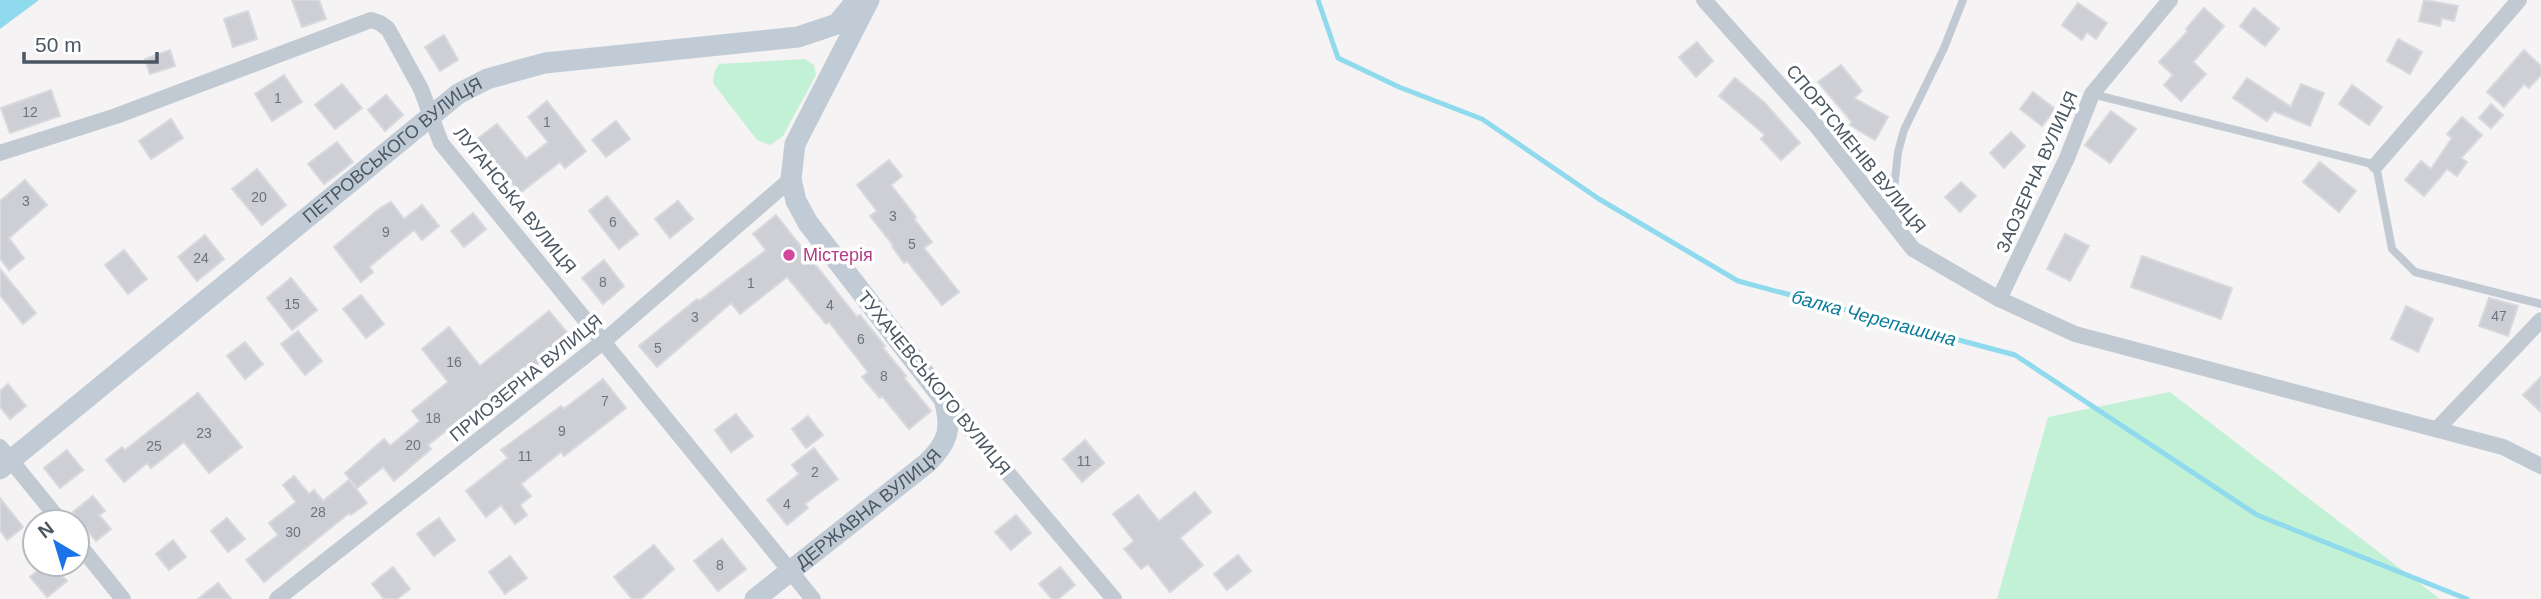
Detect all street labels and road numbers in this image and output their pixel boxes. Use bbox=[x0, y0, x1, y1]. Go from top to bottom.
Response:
street label: СПОРТСМЕНІВ ВУЛИЦЯ bbox=[1782, 61, 1930, 237]
street label: ПЕТРОВСЬКОГО ВУЛИЦЯ bbox=[299, 73, 485, 227]
street label: ЗАОЗЕРНА ВУЛИЦЯ bbox=[1992, 88, 2082, 256]
street label: ЛУГАНСЬКА ВУЛИЦЯ bbox=[450, 123, 580, 277]
street label: ТУХАЧЕВСЬКОГО ВУЛИЦЯ bbox=[854, 287, 1014, 479]
street label: ПРИОЗЕРНА ВУЛИЦЯ bbox=[446, 310, 606, 446]
street label: ДЕРЖАВНА ВУЛИЦЯ bbox=[792, 445, 945, 573]

